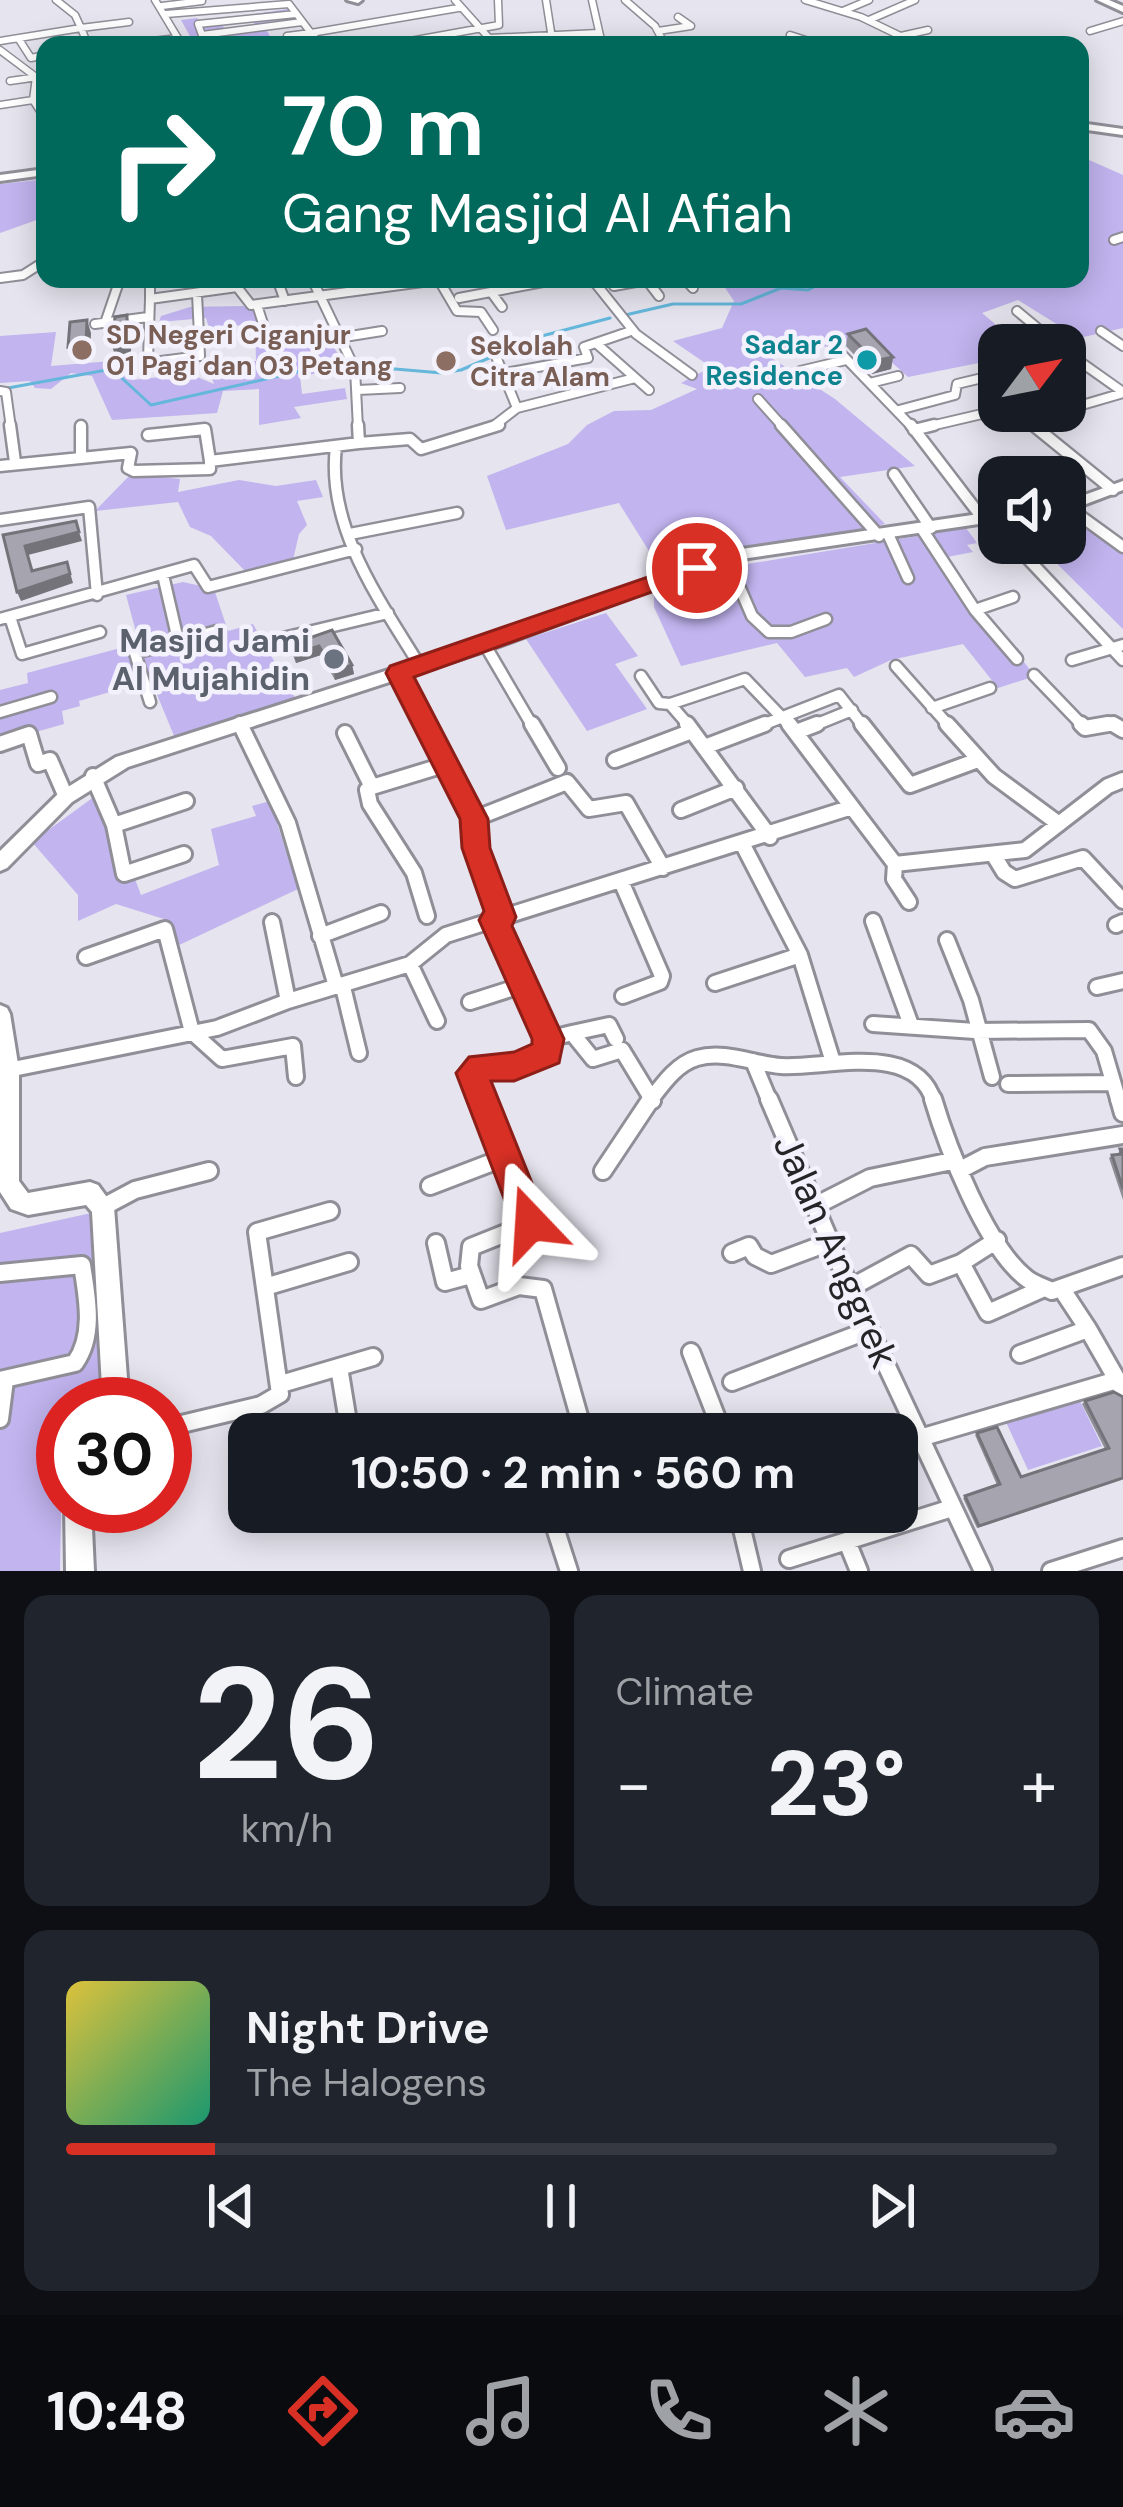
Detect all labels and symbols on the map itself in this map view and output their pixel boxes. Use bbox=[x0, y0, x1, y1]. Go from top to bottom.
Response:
place label: SD Negeri Ciganjur 01 Pagi dan 03 Petang bbox=[106, 317, 393, 383]
north arrow bbox=[978, 324, 1086, 432]
place label: Sadar 2 Residence bbox=[706, 327, 843, 393]
place label: Sekolah Citra Alam bbox=[470, 328, 610, 394]
marker: SD Negeri Ciganjur 01 Pagi dan 03 Petang bbox=[69, 337, 95, 363]
marker: Sadar 2 Residence bbox=[854, 347, 880, 373]
marker: Sekolah Citra Alam bbox=[433, 348, 459, 374]
pin bbox=[646, 517, 748, 619]
place label: Masjid Jami Al Mujahidin bbox=[112, 619, 310, 700]
marker: Masjid Jami Al Mujahidin bbox=[321, 646, 347, 672]
street label: Jalan Anggrek bbox=[762, 1126, 910, 1376]
position arrow bbox=[468, 1160, 594, 1286]
speed limit sign: 30 bbox=[36, 1377, 192, 1533]

